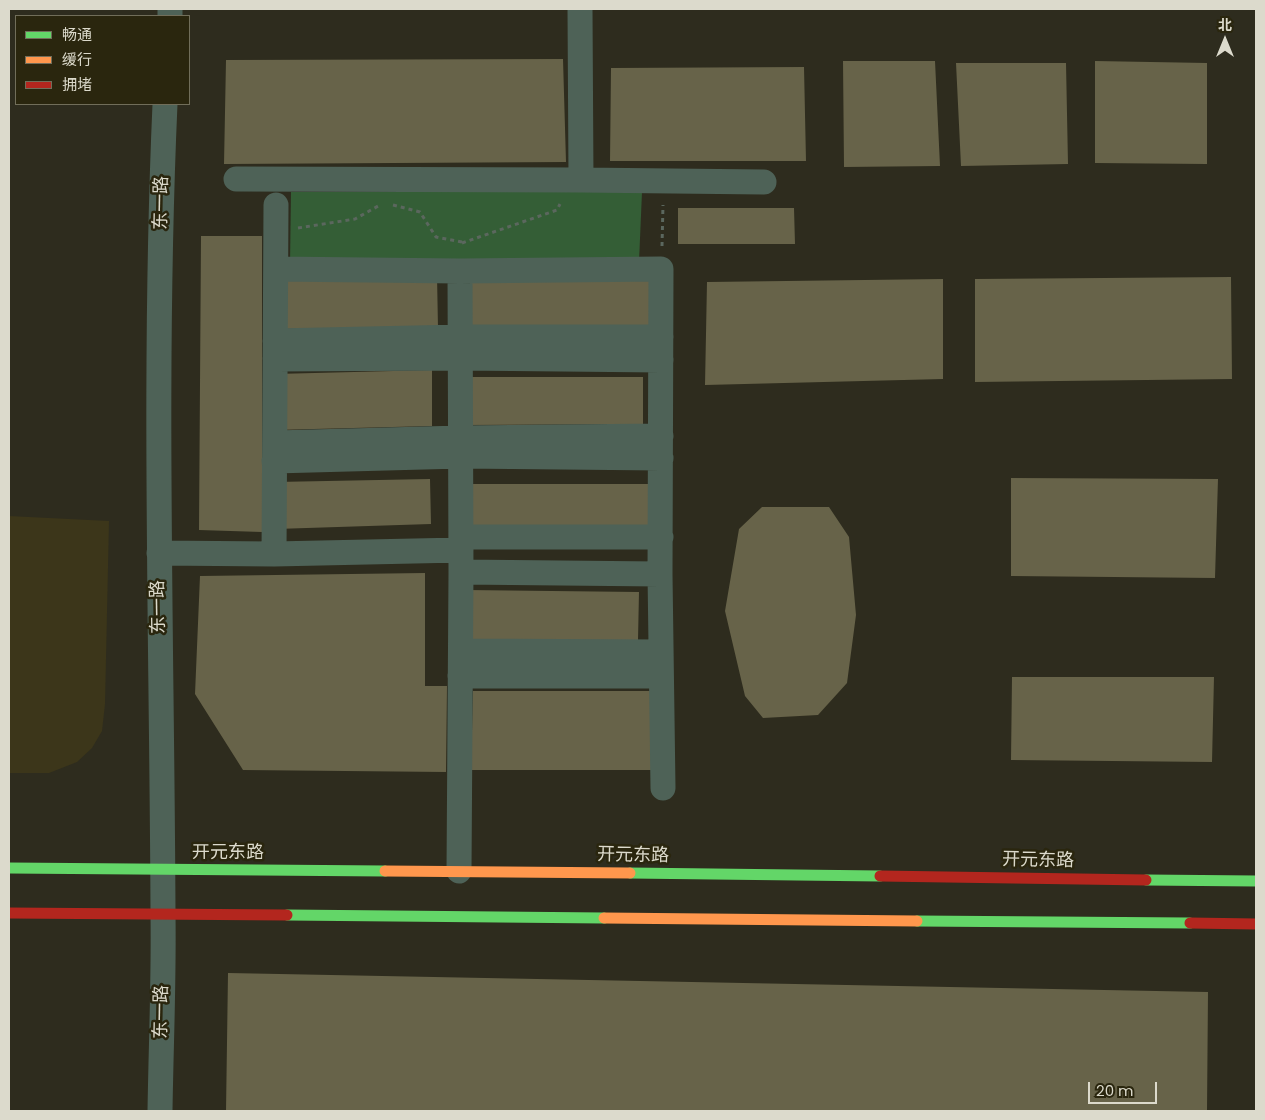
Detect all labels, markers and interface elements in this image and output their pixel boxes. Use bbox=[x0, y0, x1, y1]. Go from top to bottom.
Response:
legend bbox=[15, 15, 190, 105]
north arrow bbox=[1200, 15, 1250, 65]
text: 北 bbox=[1218, 15, 1232, 35]
text: 畅通 bbox=[62, 24, 92, 45]
text: 缓行 bbox=[62, 49, 92, 70]
text: 拥堵 bbox=[62, 74, 92, 95]
street label: 东一路 bbox=[151, 176, 173, 230]
street label: 东一路 bbox=[148, 580, 170, 634]
street label: 开元东路 bbox=[192, 842, 264, 864]
street label: 开元东路 bbox=[597, 845, 669, 867]
street label: 开元东路 bbox=[1002, 850, 1074, 872]
street label: 东一路 bbox=[151, 985, 173, 1039]
scale bar bbox=[1090, 1072, 1159, 1104]
text: 20 m bbox=[1096, 1080, 1134, 1101]

